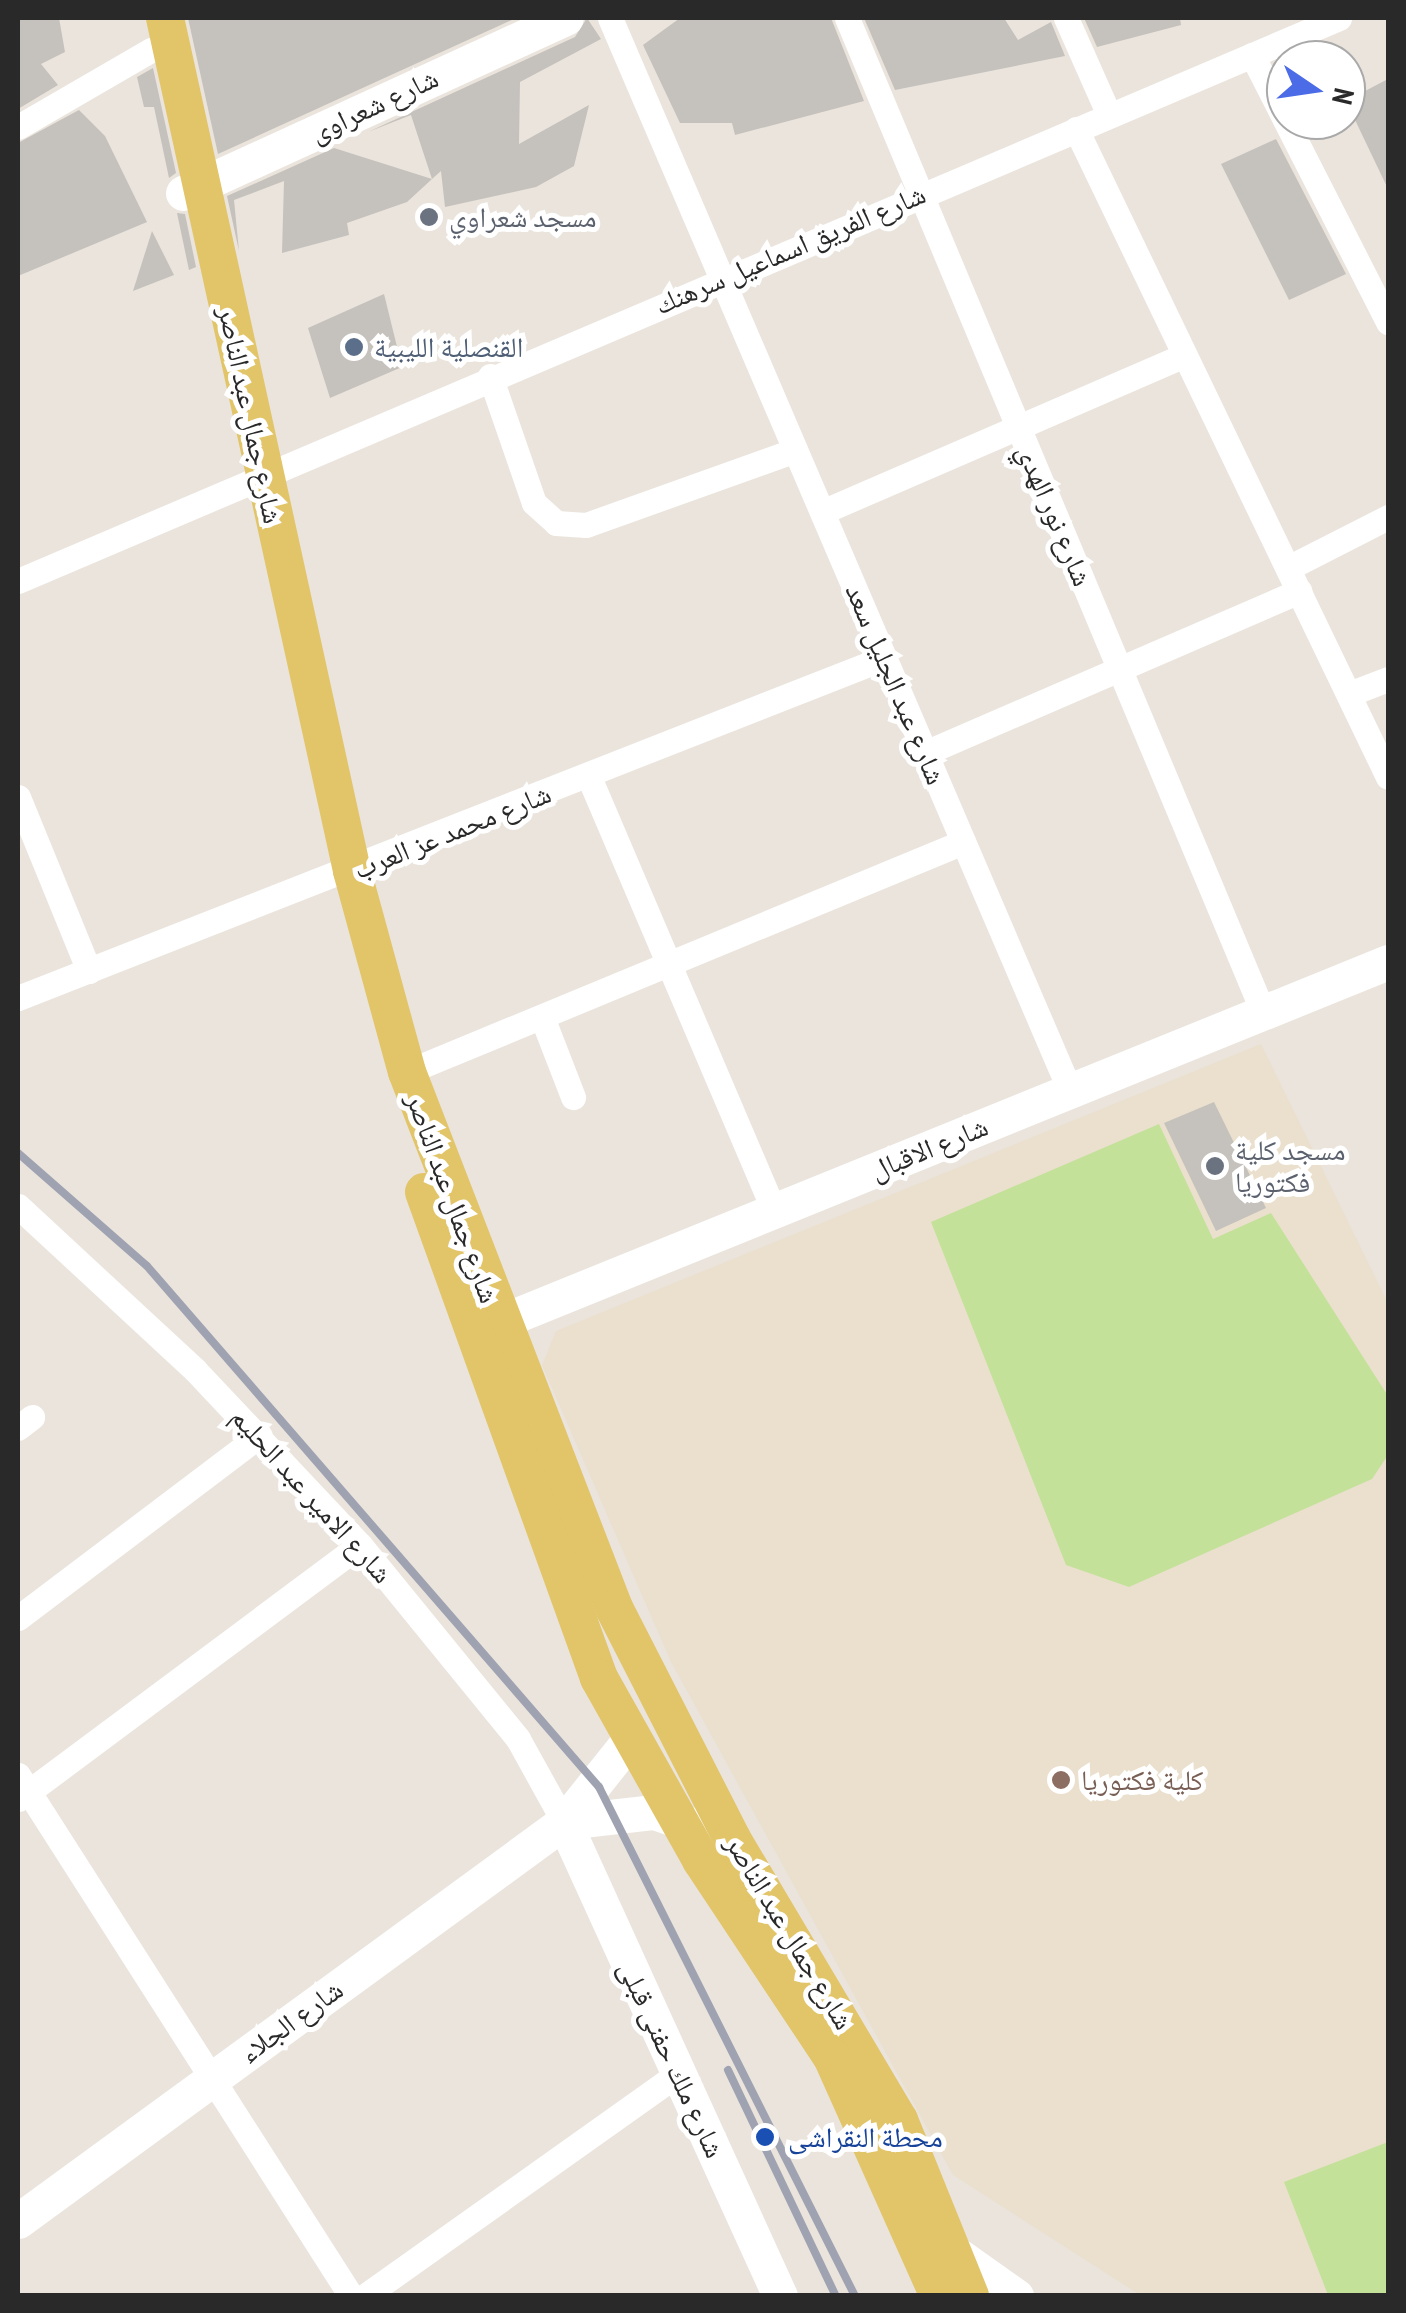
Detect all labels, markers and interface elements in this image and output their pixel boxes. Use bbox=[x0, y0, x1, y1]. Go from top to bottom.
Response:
north arrow bbox=[1266, 40, 1366, 140]
street label: شارع شعراوى bbox=[305, 61, 443, 149]
text: N bbox=[1324, 85, 1363, 108]
street label: شارع الفريق اسماعيل سرهنك bbox=[650, 177, 930, 321]
place label: مسجد شعراوي bbox=[449, 200, 597, 234]
marker: مسجد شعراوي bbox=[418, 206, 440, 228]
street label: شارع جمال عبد الناصر bbox=[212, 303, 290, 527]
place label: القنصلية الليبية bbox=[374, 330, 523, 364]
marker: القنصلية الليبية bbox=[343, 336, 365, 358]
street label: شارع نور الهدي bbox=[1010, 439, 1100, 591]
street label: شارع عبد الجليل سعد bbox=[839, 579, 953, 789]
street label: شارع محمد عز العرب bbox=[348, 776, 556, 886]
street label: شارع جمال عبد الناصر bbox=[399, 1088, 507, 1308]
street label: شارع الاقبال bbox=[865, 1109, 993, 1187]
place label: مسجد كلية فكتوريا bbox=[1235, 1133, 1345, 1199]
marker: مسجد كلية فكتوريا bbox=[1204, 1155, 1226, 1177]
street label: شارع الامير عبد الحليم bbox=[224, 1400, 400, 1590]
place label: كلية فكتوريا bbox=[1081, 1763, 1203, 1797]
marker: كلية فكتوريا bbox=[1050, 1769, 1072, 1791]
street label: شارع جمال عبد الناصر bbox=[719, 1829, 861, 2035]
street label: شارع ملك حفنى قبلى bbox=[612, 1955, 732, 2163]
street label: شارع الجلاء bbox=[233, 1972, 349, 2070]
place label: محطة النقراشى bbox=[788, 2120, 943, 2154]
marker: محطة النقراشى bbox=[752, 2124, 778, 2150]

